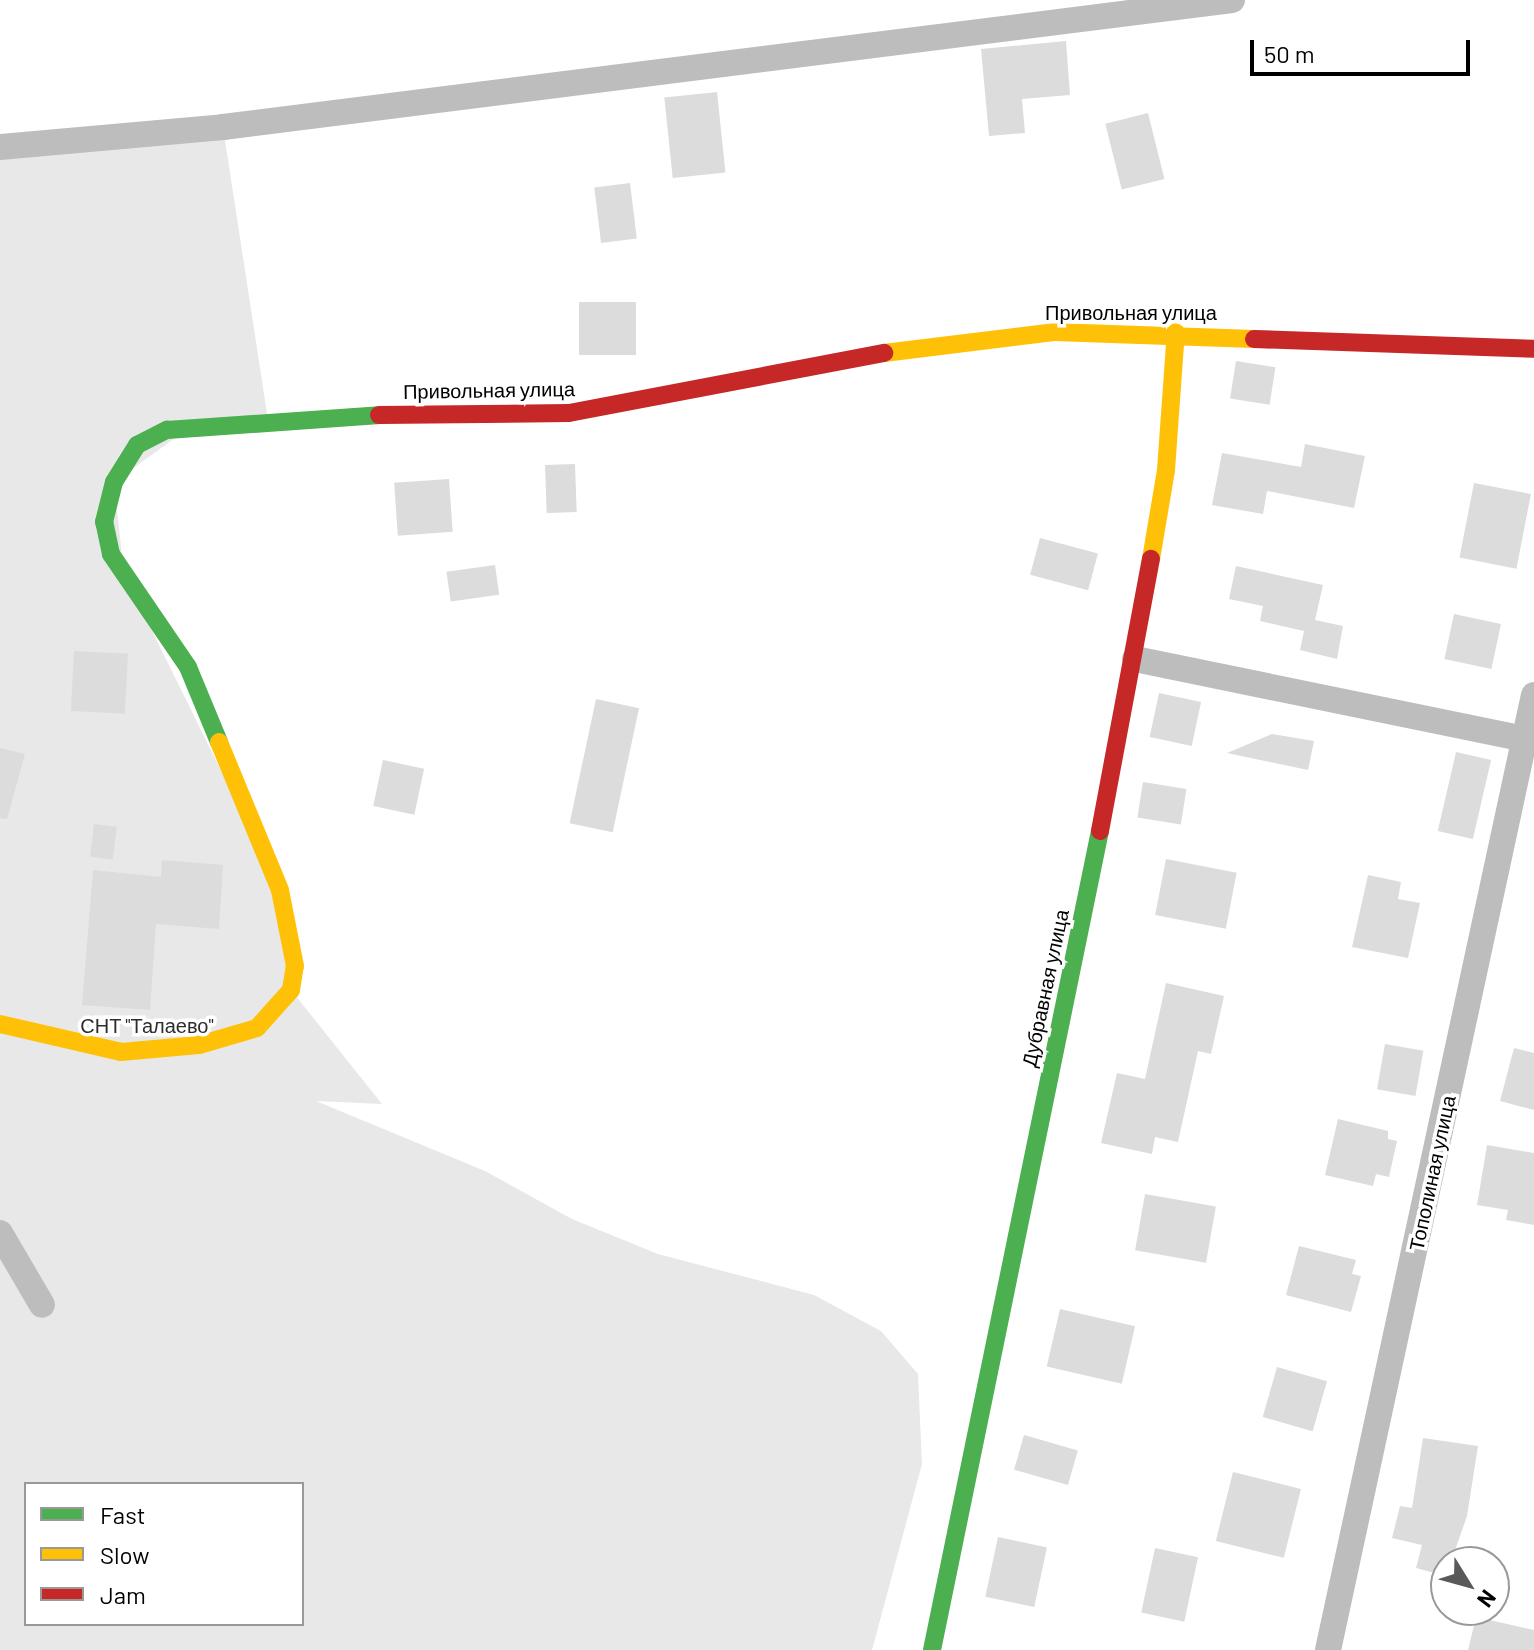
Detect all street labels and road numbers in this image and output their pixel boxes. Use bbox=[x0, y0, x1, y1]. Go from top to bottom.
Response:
street label: Привольная улица bbox=[1045, 300, 1217, 324]
street label: Привольная улица bbox=[403, 377, 575, 403]
street label: Дубравная улица bbox=[1017, 907, 1073, 1069]
street label: Тополиная улица bbox=[1404, 1093, 1460, 1253]

